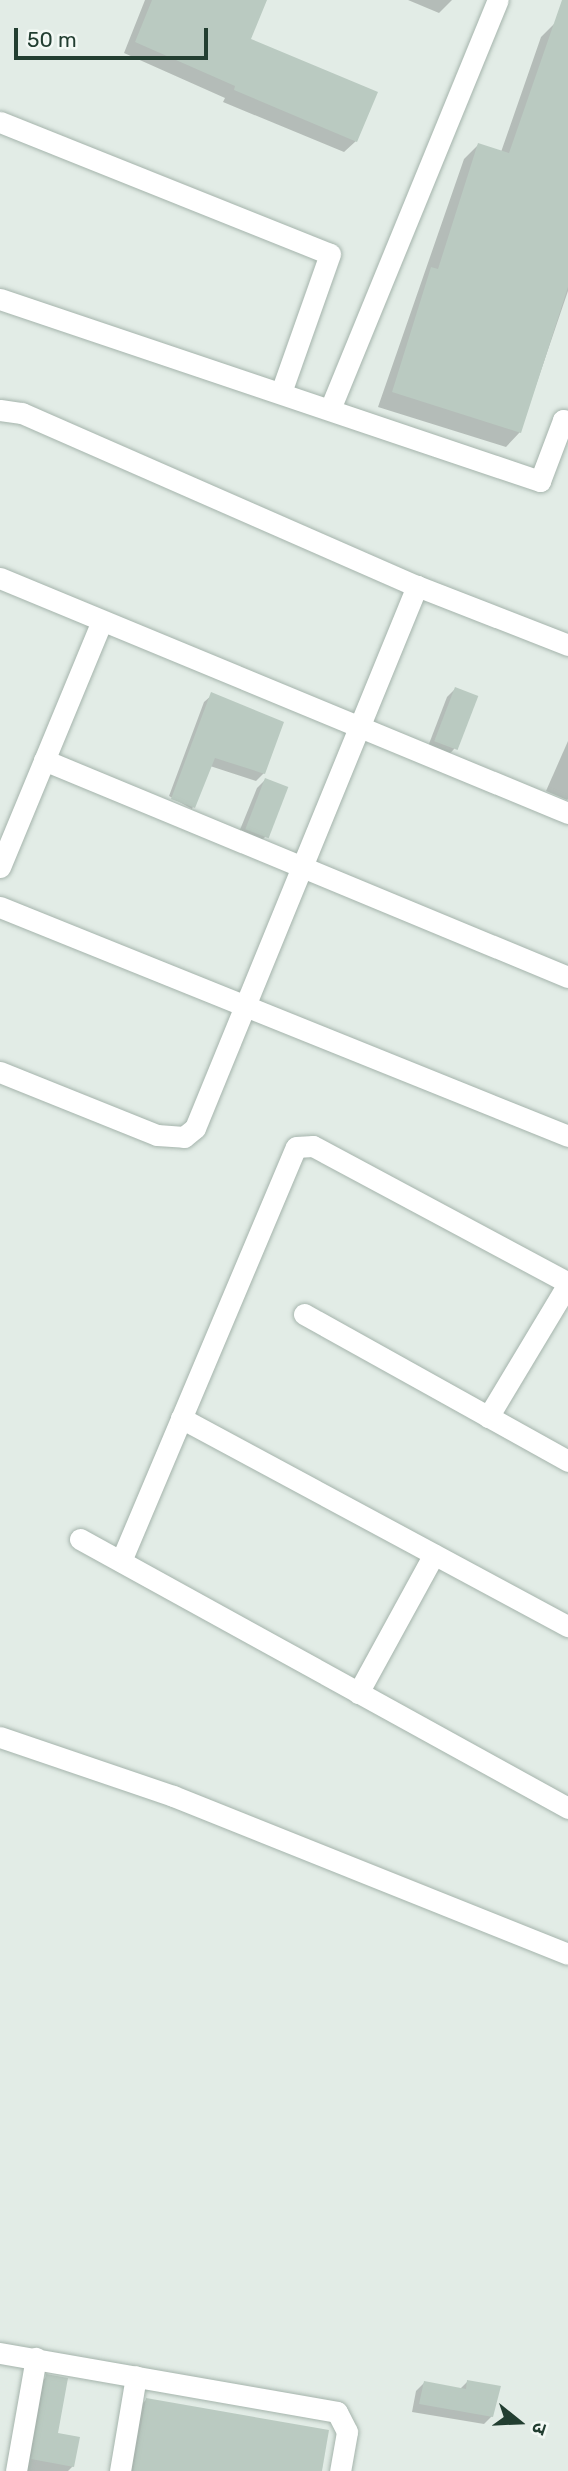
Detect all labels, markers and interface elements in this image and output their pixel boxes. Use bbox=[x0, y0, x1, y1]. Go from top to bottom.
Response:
scale bar bbox=[18, 14, 212, 58]
text: 50 m bbox=[27, 27, 77, 52]
north arrow bbox=[484, 2387, 554, 2457]
text: उ bbox=[527, 2420, 552, 2437]

